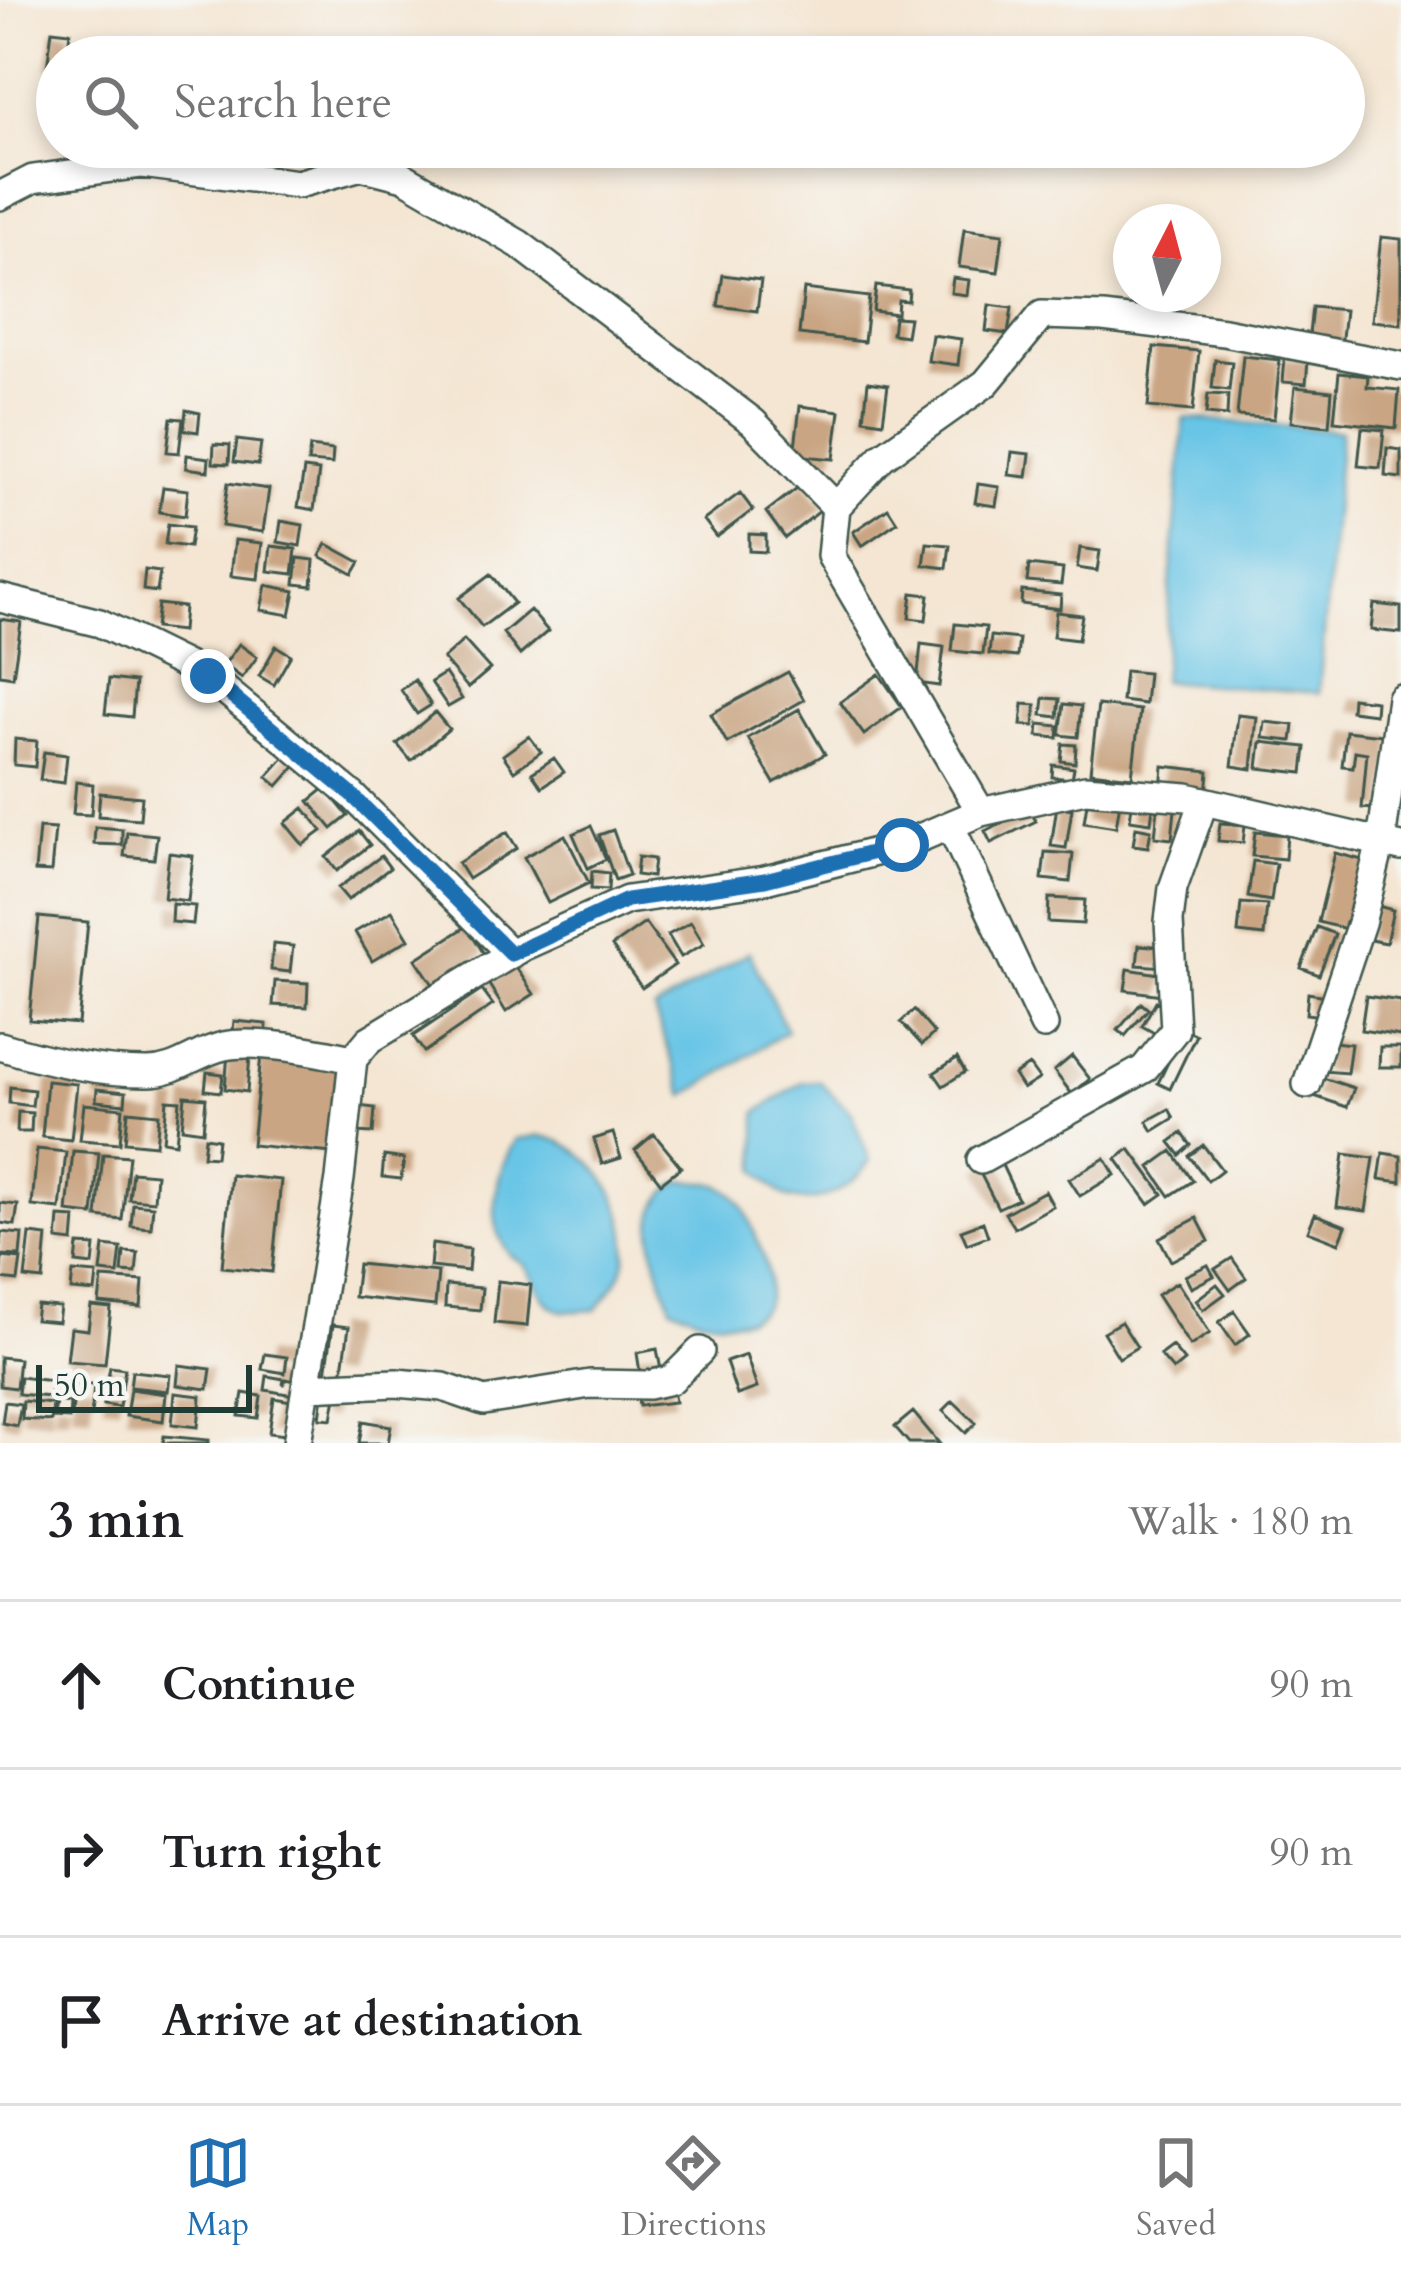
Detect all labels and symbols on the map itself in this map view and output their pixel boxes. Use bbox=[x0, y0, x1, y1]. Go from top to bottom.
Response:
north arrow bbox=[1113, 204, 1221, 312]
route end bbox=[181, 649, 235, 703]
route start bbox=[875, 818, 929, 872]
scale bar bbox=[36, 1359, 252, 1412]

